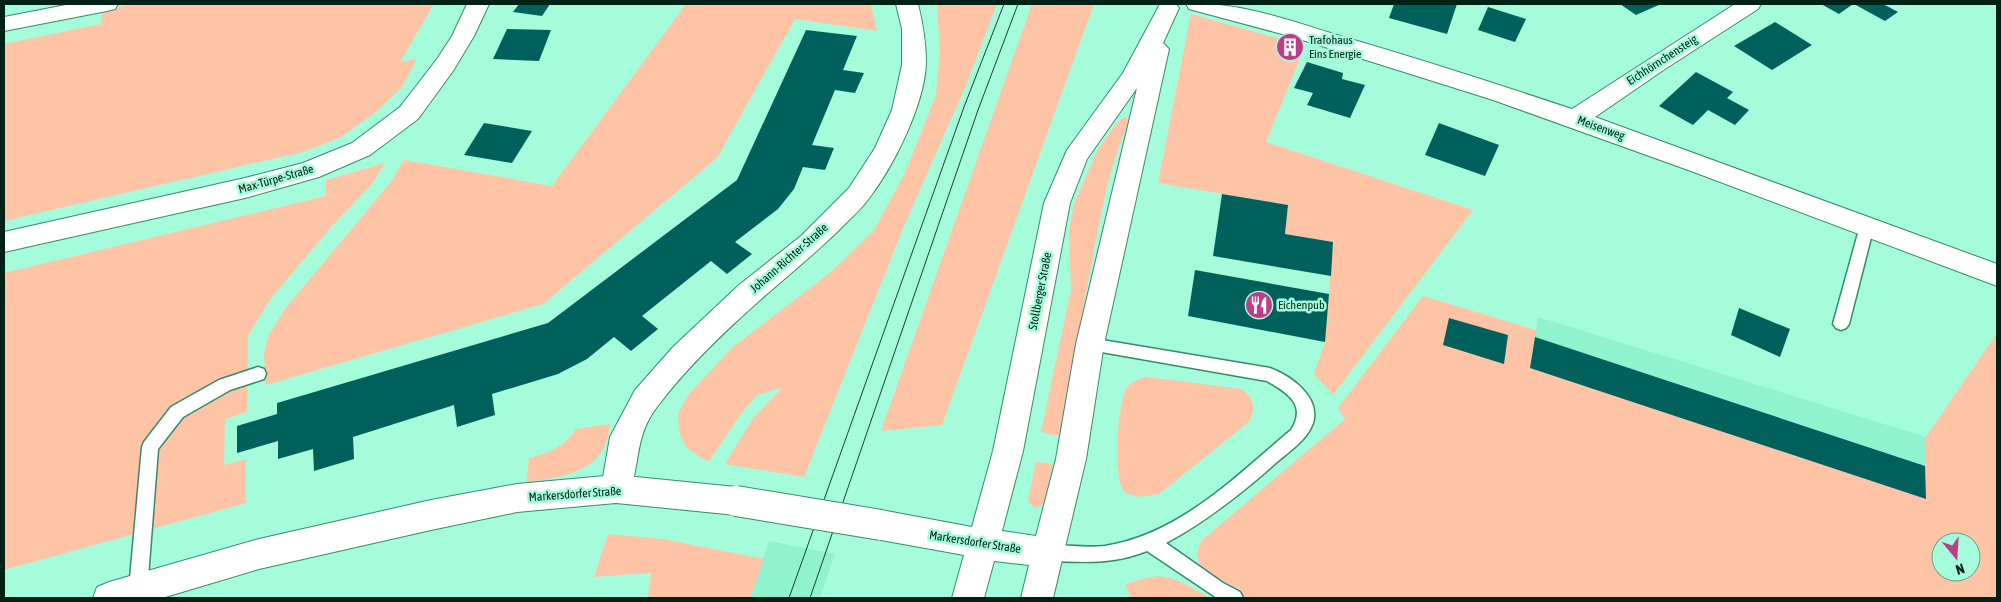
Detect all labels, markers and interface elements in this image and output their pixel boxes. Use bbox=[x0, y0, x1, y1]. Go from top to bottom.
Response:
street label: Eichhörnchensteig bbox=[1624, 31, 1701, 88]
building icon: Trafohaus Eins Energie bbox=[1275, 32, 1305, 62]
place label: Trafohaus Eins Energie bbox=[1309, 33, 1362, 61]
street label: Meisenweg bbox=[1575, 113, 1627, 143]
street label: Max-Türpe-Straße bbox=[237, 162, 315, 196]
street label: Johann-Richter-Straße bbox=[747, 220, 831, 296]
street label: Stollberger Straße bbox=[1026, 251, 1054, 331]
restaurant icon: Eichenpub bbox=[1244, 290, 1274, 320]
place label: Eichenpub bbox=[1278, 298, 1325, 312]
street label: Markersdorfer Straße bbox=[528, 484, 622, 504]
street label: Markersdorfer Straße bbox=[928, 528, 1022, 556]
north arrow bbox=[1931, 532, 1981, 582]
text: N bbox=[1954, 560, 1966, 578]

